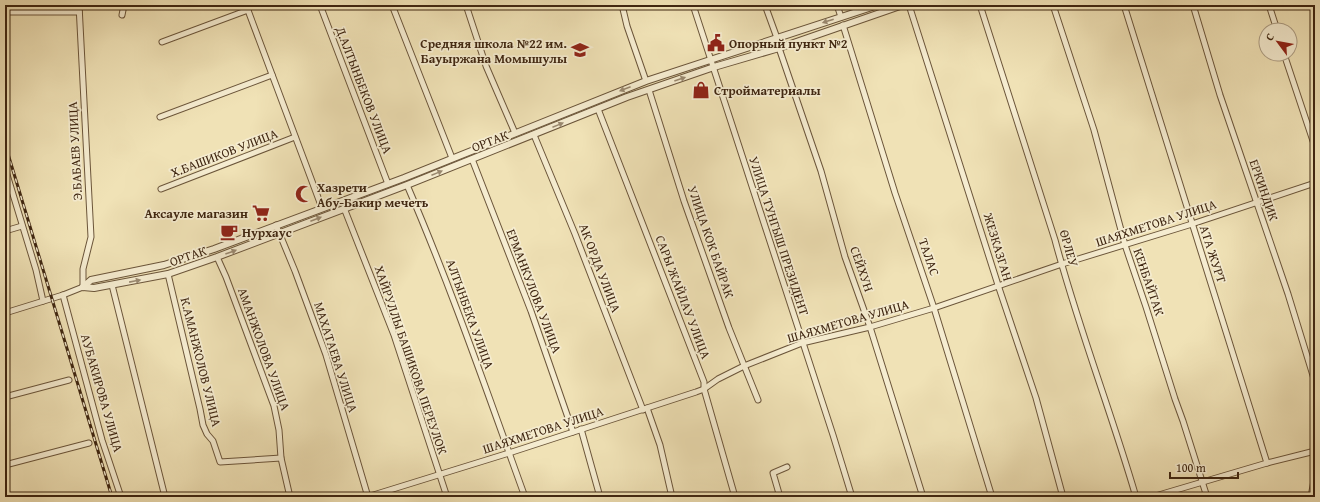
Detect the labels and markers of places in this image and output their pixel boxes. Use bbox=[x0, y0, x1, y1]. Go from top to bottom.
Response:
public building icon: Опорный пункт №2 bbox=[706, 33, 726, 53]
place label: Средняя школа №22 им. Бауыржана Момышулы bbox=[420, 34, 567, 68]
place label: Опорный пункт №2 bbox=[729, 34, 848, 53]
school or university icon: Средняя школа №22 им. Бауыржана Момышулы bbox=[570, 40, 590, 60]
shop icon: Стройматериалы bbox=[691, 80, 711, 100]
place label: Стройматериалы bbox=[714, 81, 820, 100]
place label: Хазрети Абу-Бакир мечеть bbox=[317, 178, 429, 212]
mosque icon: Хазрети Абу-Бакир мечеть bbox=[294, 184, 314, 204]
supermarket icon: Аксауле магазин bbox=[251, 203, 271, 223]
place label: Аксауле магазин bbox=[145, 204, 248, 223]
cafe icon: Нурхаус bbox=[219, 222, 239, 242]
place label: Нурхаус bbox=[242, 223, 292, 242]

